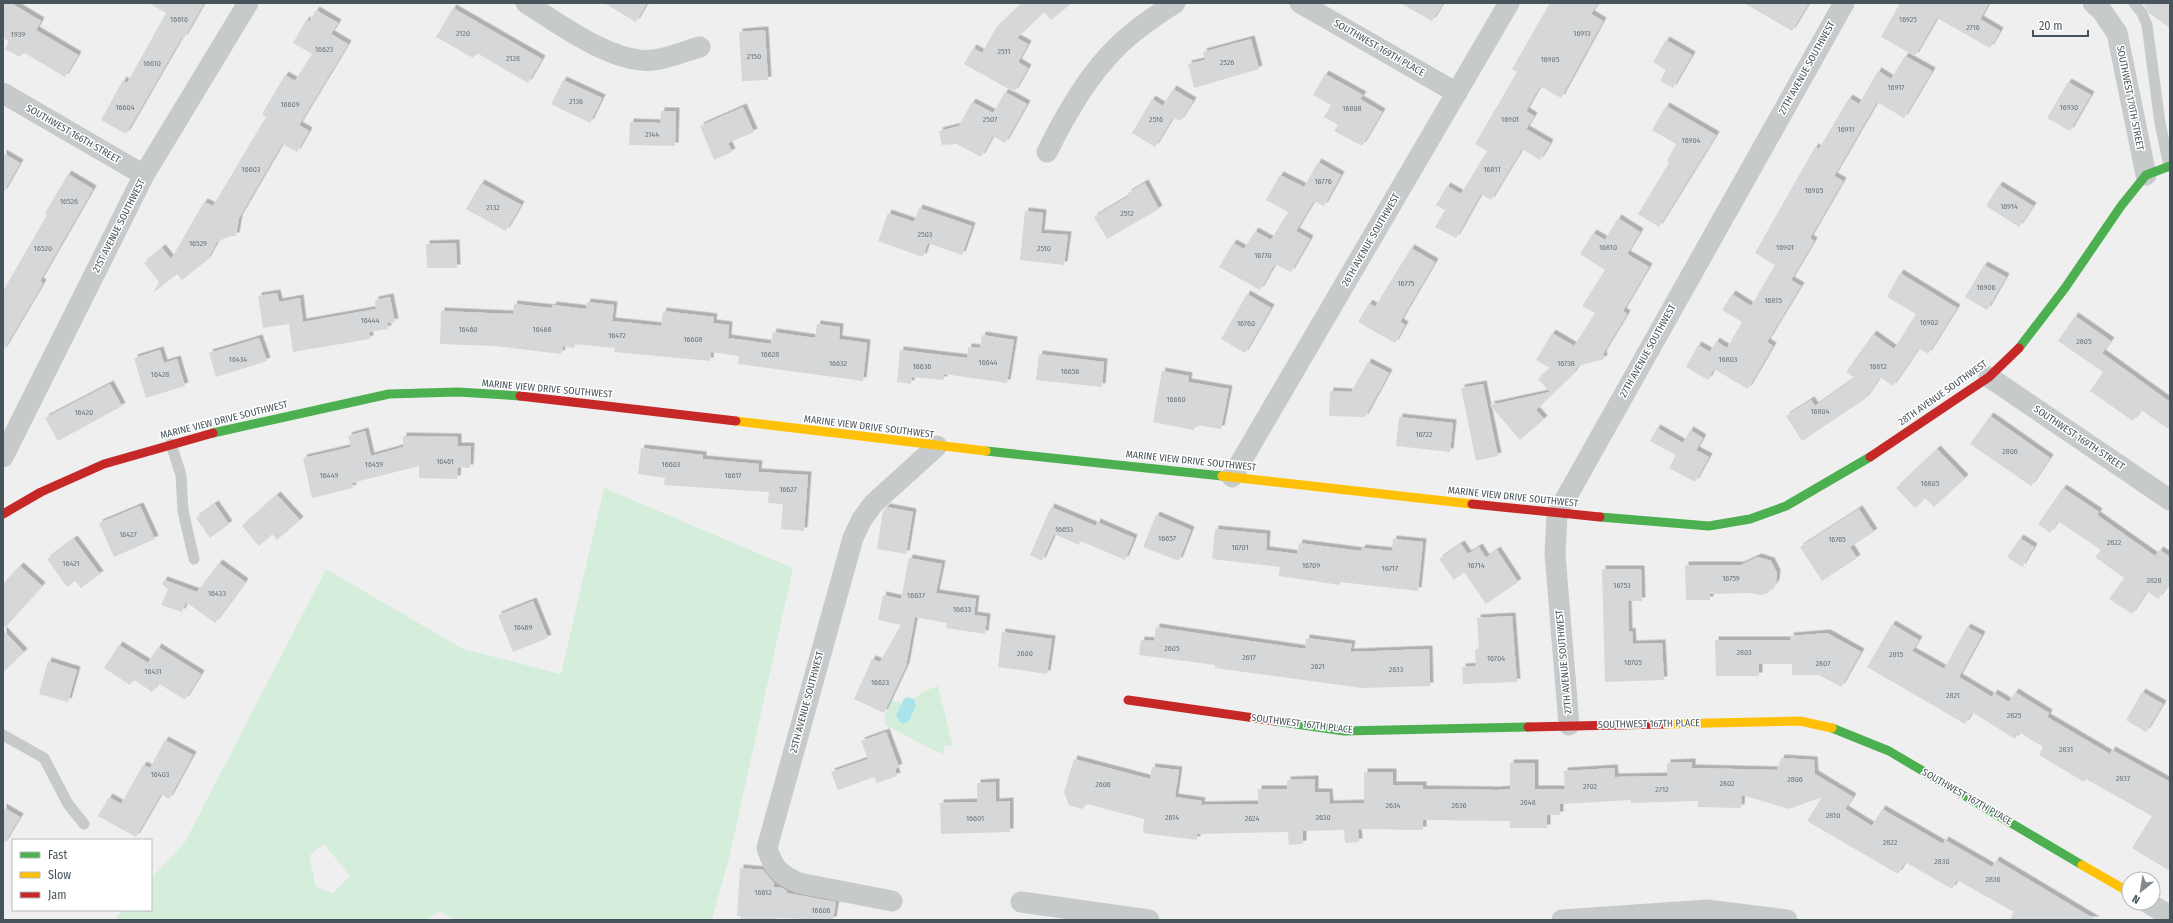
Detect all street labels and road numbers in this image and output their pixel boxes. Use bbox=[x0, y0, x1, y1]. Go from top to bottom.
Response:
street label: SOUTHWEST 169TH PLACE bbox=[1332, 17, 1427, 79]
street label: 27TH AVENUE SOUTHWEST bbox=[1776, 19, 1838, 117]
street label: SOUTHWEST 170TH STREET bbox=[2114, 45, 2146, 152]
street label: SOUTHWEST 166TH STREET bbox=[24, 102, 123, 166]
street label: 21ST AVENUE SOUTHWEST bbox=[90, 177, 148, 275]
street label: 26TH AVENUE SOUTHWEST bbox=[1340, 191, 1403, 288]
street label: 27TH AVENUE SOUTHWEST bbox=[1617, 302, 1679, 400]
street label: 28TH AVENUE SOUTHWEST bbox=[1896, 358, 1990, 428]
street label: MARINE VIEW DRIVE SOUTHWEST bbox=[481, 377, 613, 401]
street label: MARINE VIEW DRIVE SOUTHWEST bbox=[159, 398, 289, 442]
street label: SOUTHWEST 169TH STREET bbox=[2031, 403, 2127, 473]
street label: MARINE VIEW DRIVE SOUTHWEST bbox=[803, 413, 935, 441]
street label: MARINE VIEW DRIVE SOUTHWEST bbox=[1125, 448, 1257, 474]
street label: MARINE VIEW DRIVE SOUTHWEST bbox=[1447, 484, 1579, 510]
street label: 27TH AVENUE SOUTHWEST bbox=[1553, 609, 1575, 715]
street label: 25TH AVENUE SOUTHWEST bbox=[788, 649, 826, 754]
street label: SOUTHWEST 167TH PLACE bbox=[1251, 712, 1354, 736]
street label: SOUTHWEST 167TH PLACE bbox=[1598, 717, 1700, 731]
street label: SOUTHWEST 167TH PLACE bbox=[1920, 766, 2014, 828]

